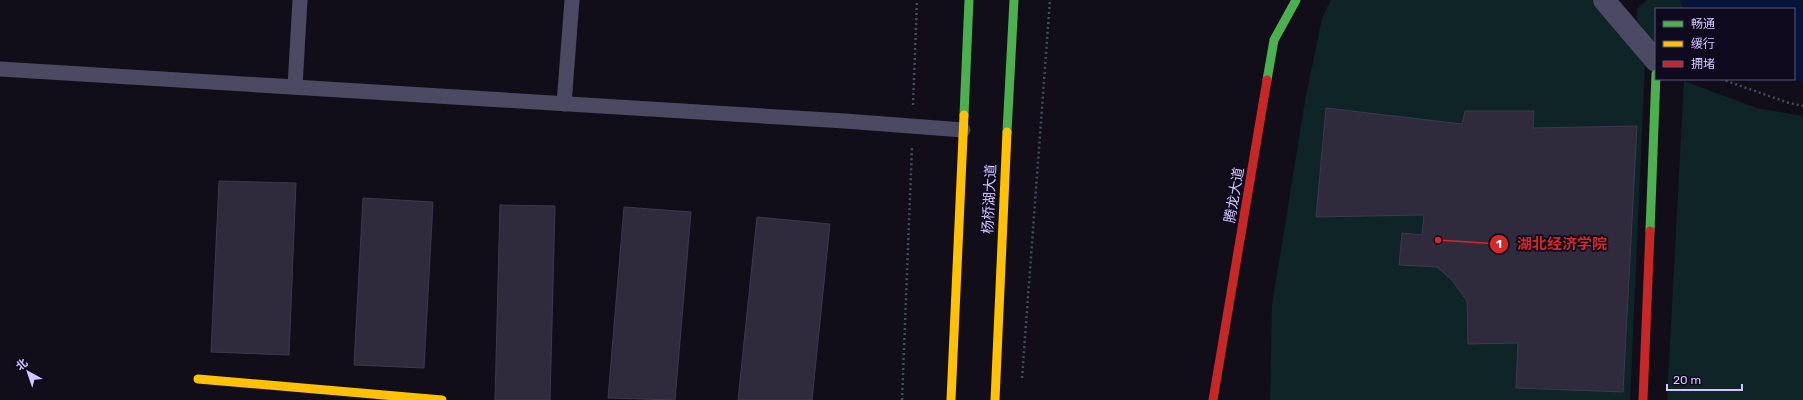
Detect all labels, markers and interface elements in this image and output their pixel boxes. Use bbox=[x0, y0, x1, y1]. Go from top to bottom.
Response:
legend bbox=[1655, 8, 1795, 80]
text: 畅通 bbox=[1691, 17, 1715, 31]
text: 缓行 bbox=[1691, 37, 1715, 51]
text: 拥堵 bbox=[1691, 57, 1715, 71]
street label: 杨桥湖大道 bbox=[979, 164, 1000, 234]
street label: 腾龙大道 bbox=[1221, 166, 1248, 224]
callout: 湖北经济学院 bbox=[1489, 230, 1615, 257]
text: 湖北经济学院 bbox=[1517, 235, 1607, 253]
text: 1 bbox=[1496, 237, 1502, 251]
north arrow bbox=[8, 352, 48, 392]
text: 北 bbox=[14, 356, 30, 373]
scale bar bbox=[1667, 366, 1742, 392]
text: 20 m bbox=[1673, 373, 1701, 387]

